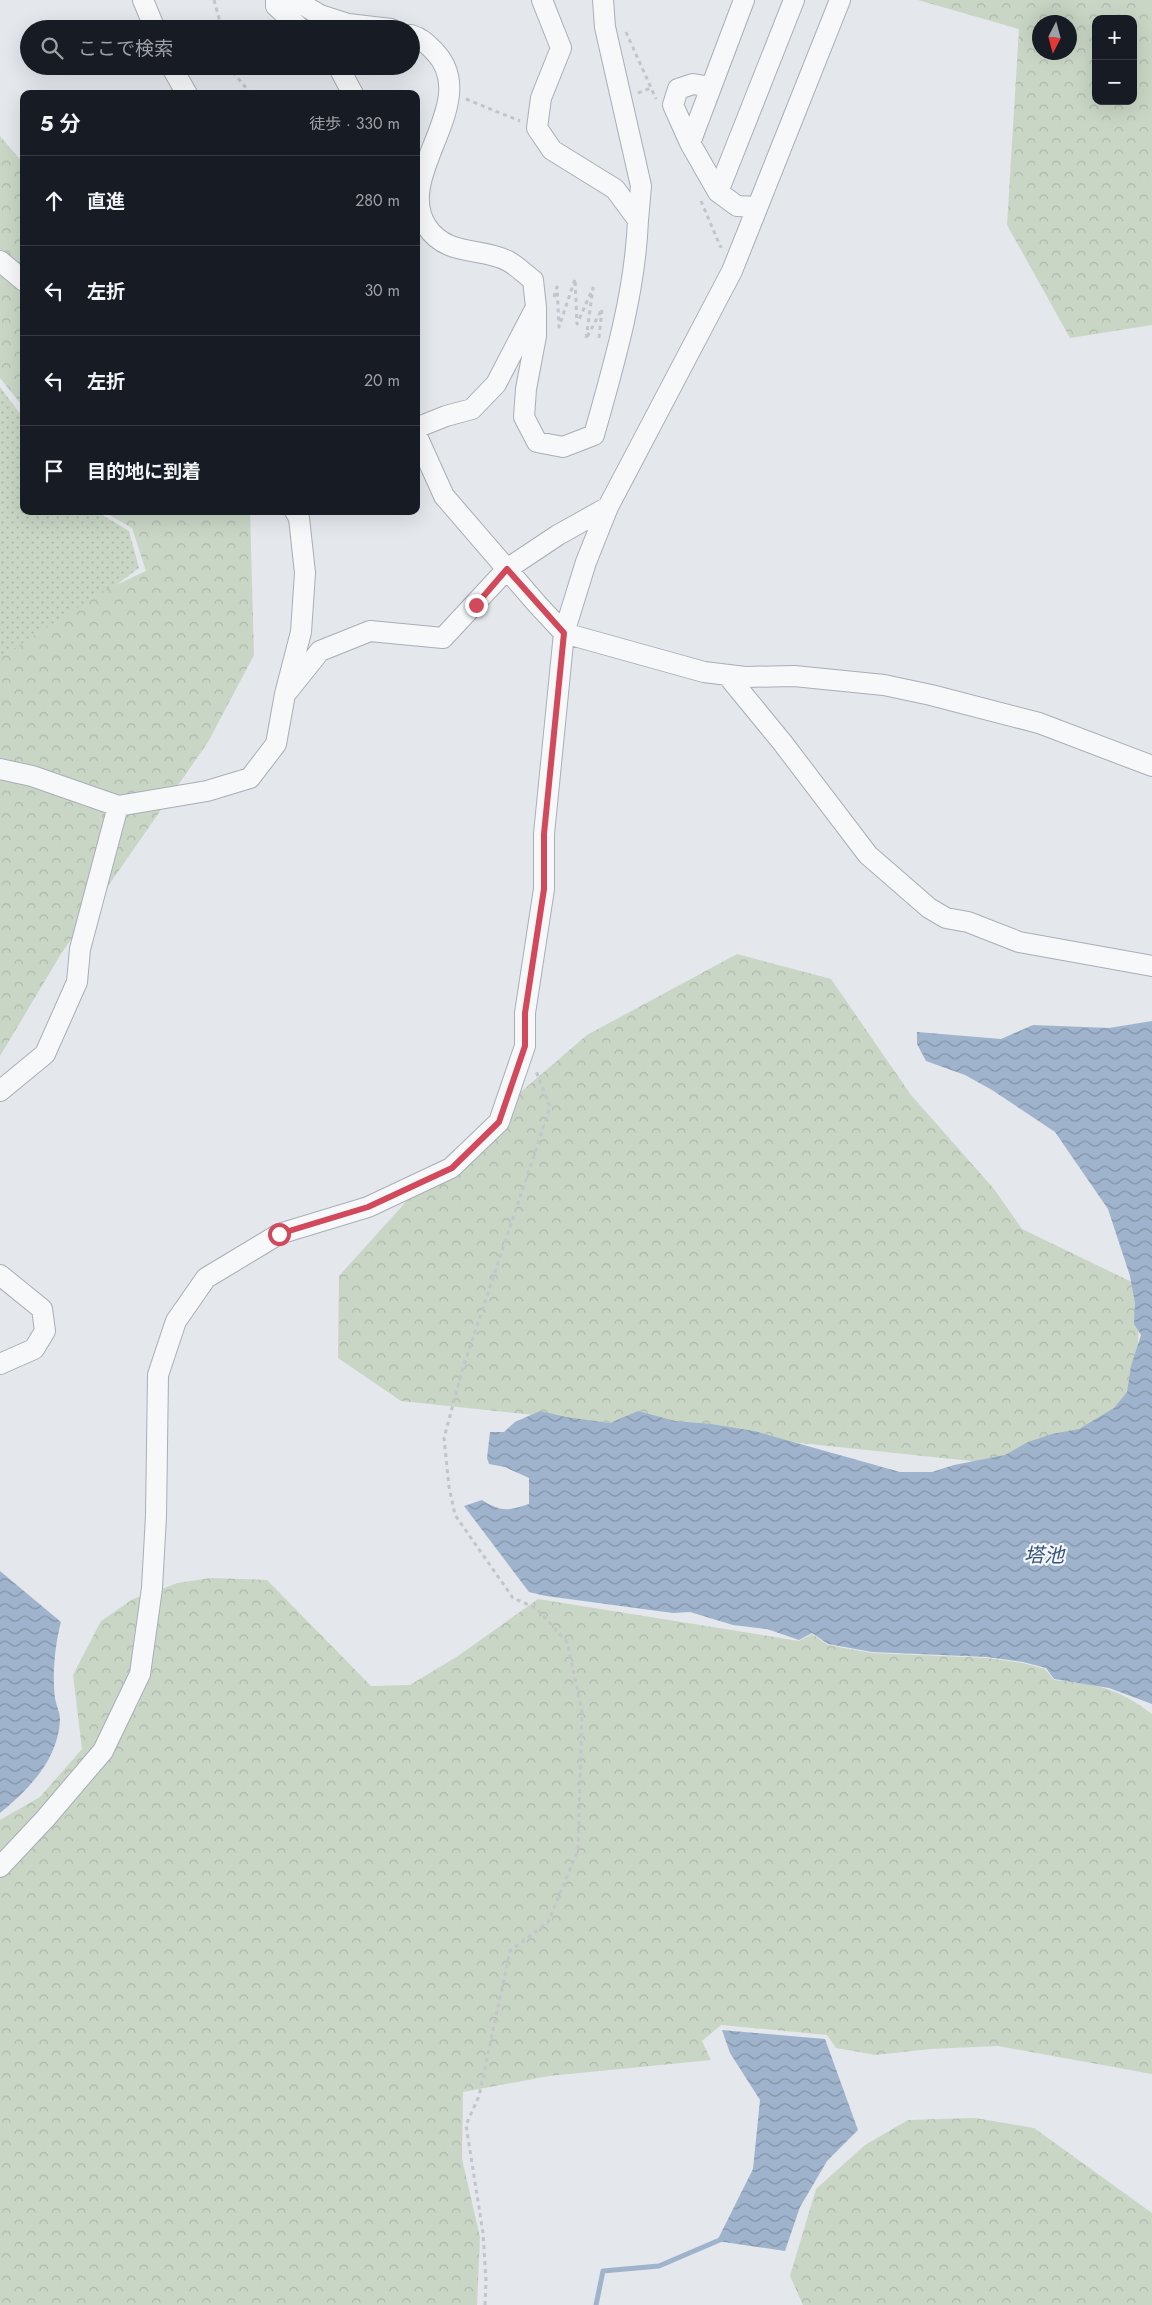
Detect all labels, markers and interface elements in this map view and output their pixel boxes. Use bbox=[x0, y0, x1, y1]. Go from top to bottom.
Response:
north arrow bbox=[1032, 15, 1077, 60]
map controls bbox=[1092, 15, 1137, 105]
button: + bbox=[1092, 15, 1137, 60]
search box bbox=[20, 20, 420, 75]
icon: search bbox=[38, 34, 66, 62]
text: ここで検索 bbox=[78, 35, 173, 62]
button: − bbox=[1092, 60, 1137, 105]
text: 5 分 bbox=[40, 109, 81, 139]
text: 徒歩 · 330 m bbox=[309, 112, 400, 135]
icon: ahead bbox=[40, 187, 68, 215]
text: 直進 bbox=[87, 188, 125, 215]
text: 280 m bbox=[355, 189, 400, 212]
icon: left bbox=[40, 277, 68, 305]
text: 左折 bbox=[87, 278, 125, 305]
text: 30 m bbox=[364, 279, 400, 302]
icon: left bbox=[40, 367, 68, 395]
text: 左折 bbox=[87, 368, 125, 395]
text: 20 m bbox=[364, 369, 400, 392]
icon: arrive bbox=[40, 457, 68, 485]
text: 目的地に到着 bbox=[87, 458, 201, 485]
route end bbox=[465, 594, 488, 617]
route start bbox=[268, 1223, 291, 1246]
water label: 塔池 bbox=[1024, 1541, 1066, 1570]

